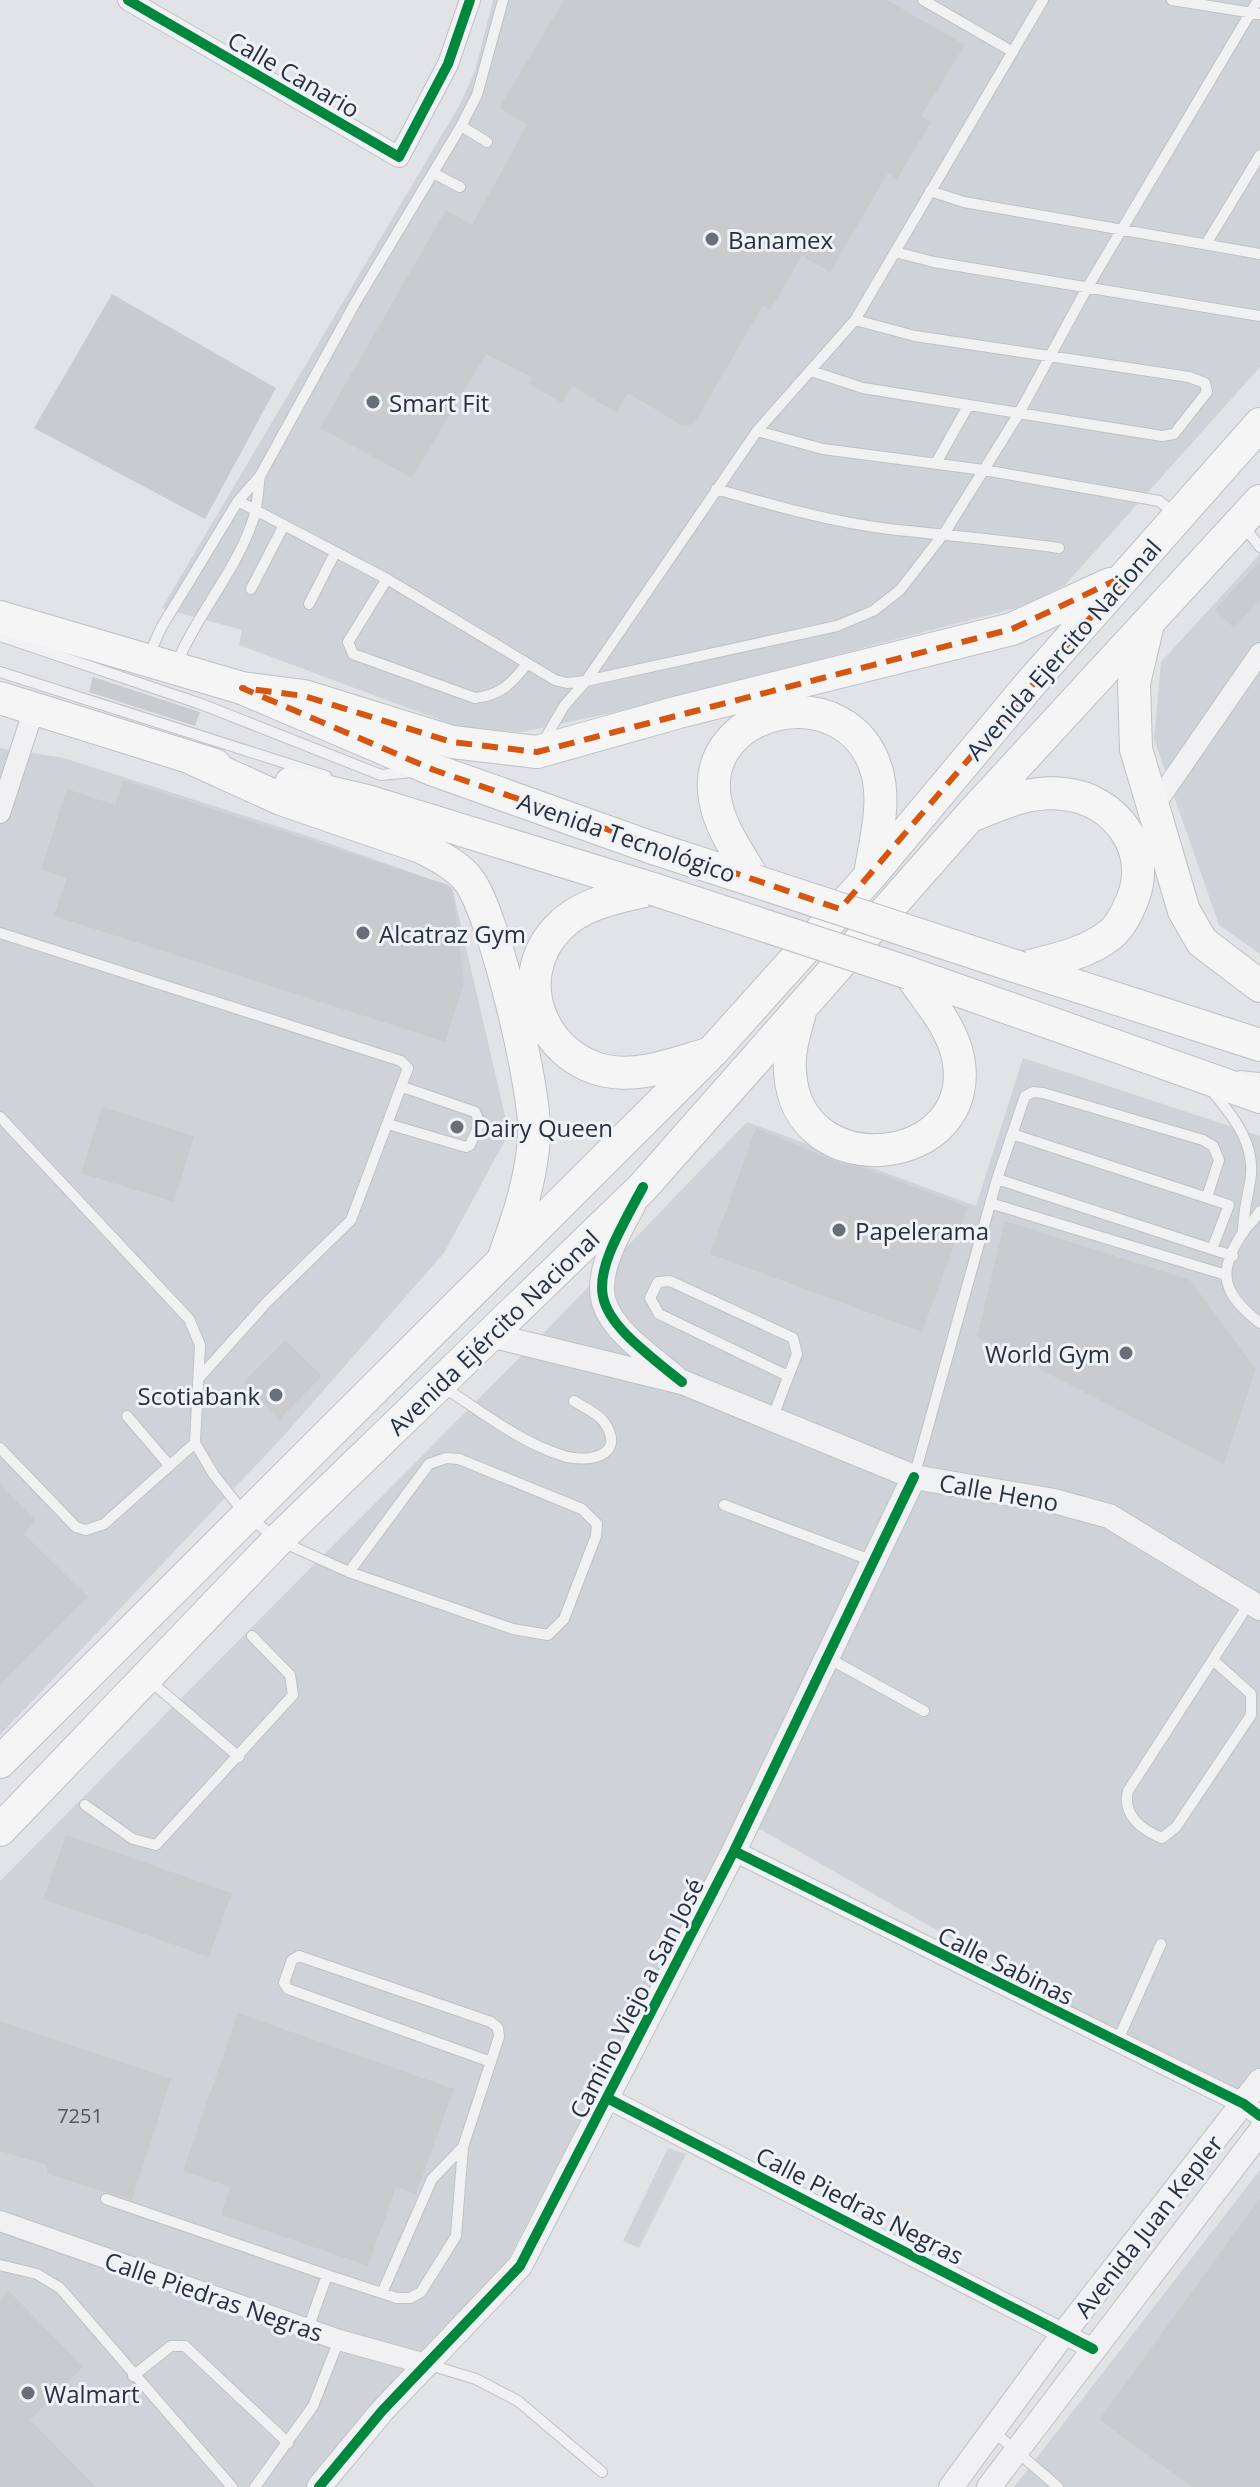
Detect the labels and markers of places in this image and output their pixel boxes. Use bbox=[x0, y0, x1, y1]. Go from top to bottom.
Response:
place label: Banamex bbox=[728, 223, 834, 256]
marker: Banamex bbox=[703, 230, 721, 248]
place label: Smart Fit bbox=[389, 386, 489, 419]
marker: Smart Fit bbox=[364, 393, 382, 411]
place label: Alcatraz Gym bbox=[379, 917, 526, 950]
marker: Alcatraz Gym bbox=[354, 924, 372, 942]
place label: Dairy Queen bbox=[473, 1111, 613, 1144]
marker: Dairy Queen bbox=[448, 1118, 466, 1136]
place label: Papelerama bbox=[855, 1214, 989, 1247]
marker: Papelerama bbox=[830, 1221, 848, 1239]
place label: World Gym bbox=[985, 1337, 1110, 1370]
marker: World Gym bbox=[1117, 1344, 1135, 1362]
place label: Scotiabank bbox=[138, 1379, 260, 1412]
marker: Scotiabank bbox=[267, 1386, 285, 1404]
place label: Walmart bbox=[44, 2377, 139, 2410]
marker: Walmart bbox=[19, 2384, 37, 2402]

